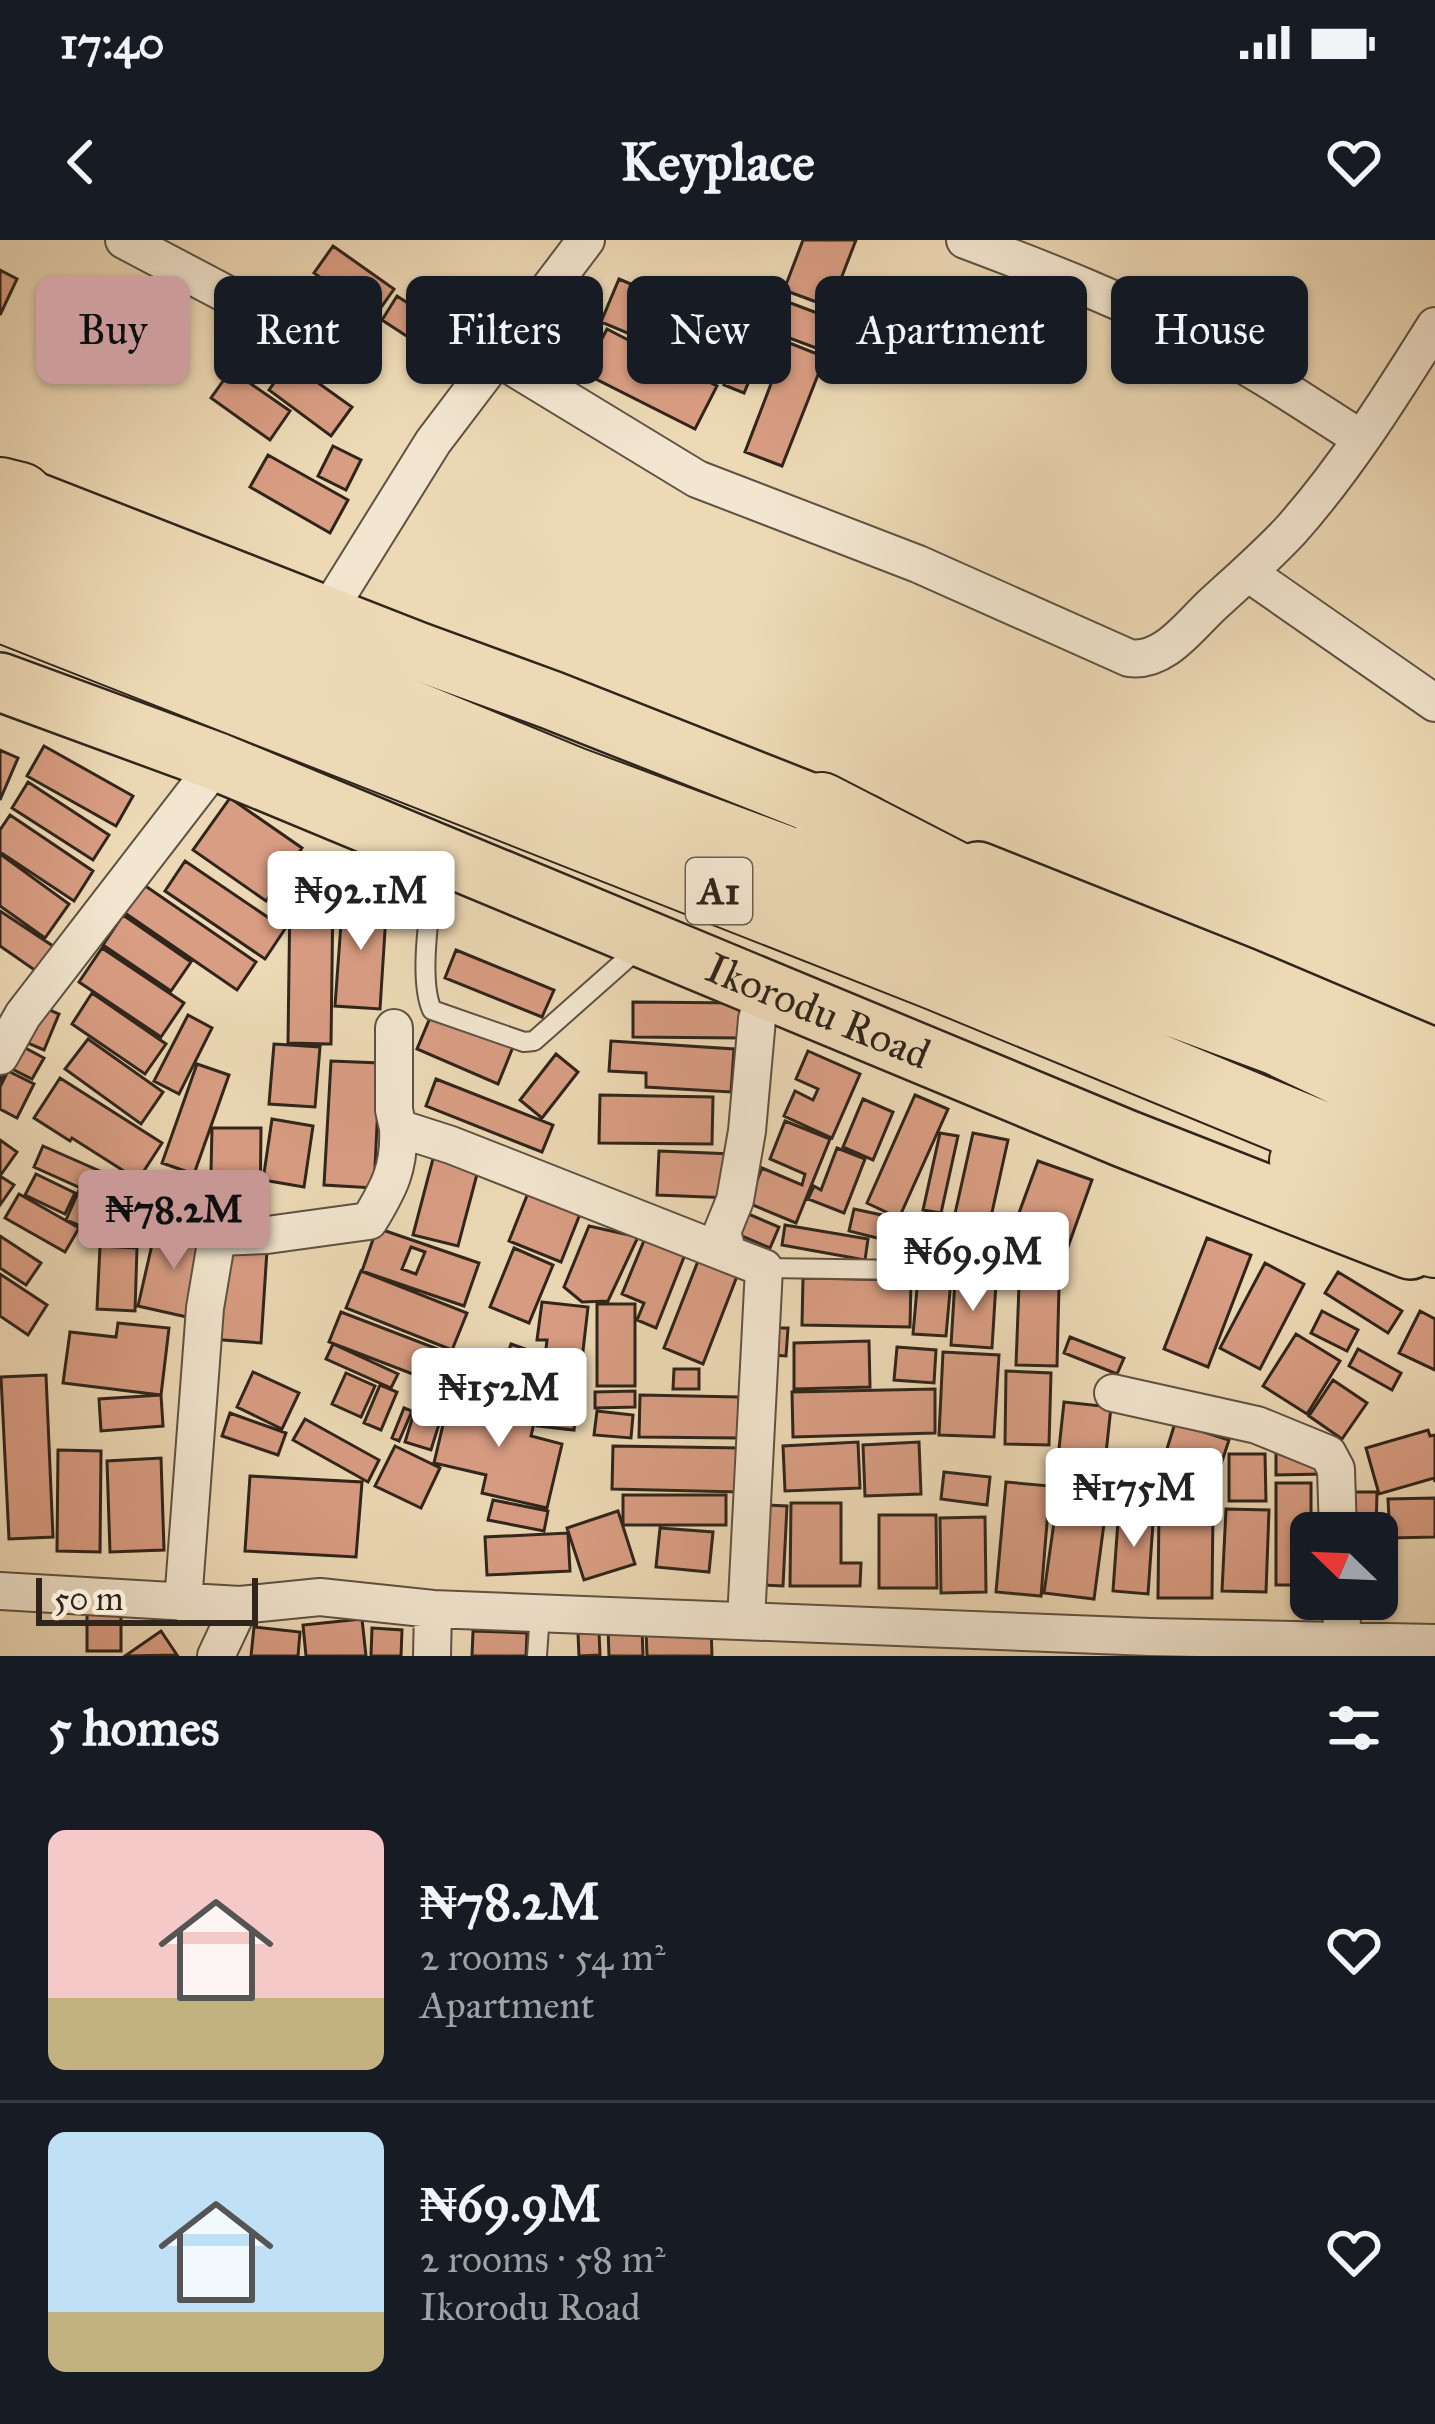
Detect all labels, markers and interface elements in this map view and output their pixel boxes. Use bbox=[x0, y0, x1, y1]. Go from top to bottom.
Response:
text: 17:40 bbox=[60, 15, 164, 70]
icon: back bbox=[48, 129, 114, 195]
text: Keyplace bbox=[620, 129, 815, 195]
icon: heart bbox=[1321, 129, 1387, 195]
chip: Buy bbox=[36, 276, 190, 384]
chip: Rent bbox=[214, 276, 382, 384]
chip: Filters bbox=[406, 276, 603, 384]
chip: New bbox=[627, 276, 791, 384]
chip: Apartment bbox=[815, 276, 1087, 384]
chip: House bbox=[1111, 276, 1308, 384]
pin: ₦92.1M bbox=[263, 851, 459, 953]
road number: A1 bbox=[686, 858, 752, 924]
text: ₦92.1M bbox=[295, 866, 427, 914]
street label: Ikorodu Road bbox=[698, 942, 938, 1081]
pin: ₦78.2M bbox=[76, 1170, 272, 1272]
text: ₦78.2M bbox=[105, 1185, 243, 1233]
pin: ₦69.9M bbox=[875, 1212, 1071, 1314]
text: ₦69.9M bbox=[904, 1227, 1042, 1275]
pin: ₦152M bbox=[415, 1348, 583, 1450]
text: ₦152M bbox=[439, 1363, 559, 1411]
pin: ₦175M bbox=[1050, 1448, 1218, 1550]
text: ₦175M bbox=[1073, 1463, 1195, 1511]
north arrow bbox=[1290, 1512, 1398, 1620]
map controls bbox=[1290, 1512, 1398, 1620]
scale bar bbox=[36, 1572, 258, 1625]
text: 50 m bbox=[54, 1579, 123, 1619]
icon: filters bbox=[1321, 1695, 1387, 1761]
text: 5 homes bbox=[48, 1697, 219, 1759]
text: ₦78.2M bbox=[420, 1871, 600, 1933]
icon: home bbox=[144, 1878, 288, 2022]
icon: heart bbox=[1321, 1917, 1387, 1983]
text: 2 rooms · 54 m² bbox=[420, 1933, 665, 1981]
text: Apartment bbox=[420, 1981, 594, 2029]
text: ₦69.9M bbox=[420, 2173, 601, 2235]
icon: home bbox=[144, 2180, 288, 2324]
icon: heart bbox=[1321, 2219, 1387, 2285]
text: 2 rooms · 58 m² bbox=[420, 2235, 666, 2283]
text: Ikorodu Road bbox=[420, 2283, 640, 2331]

